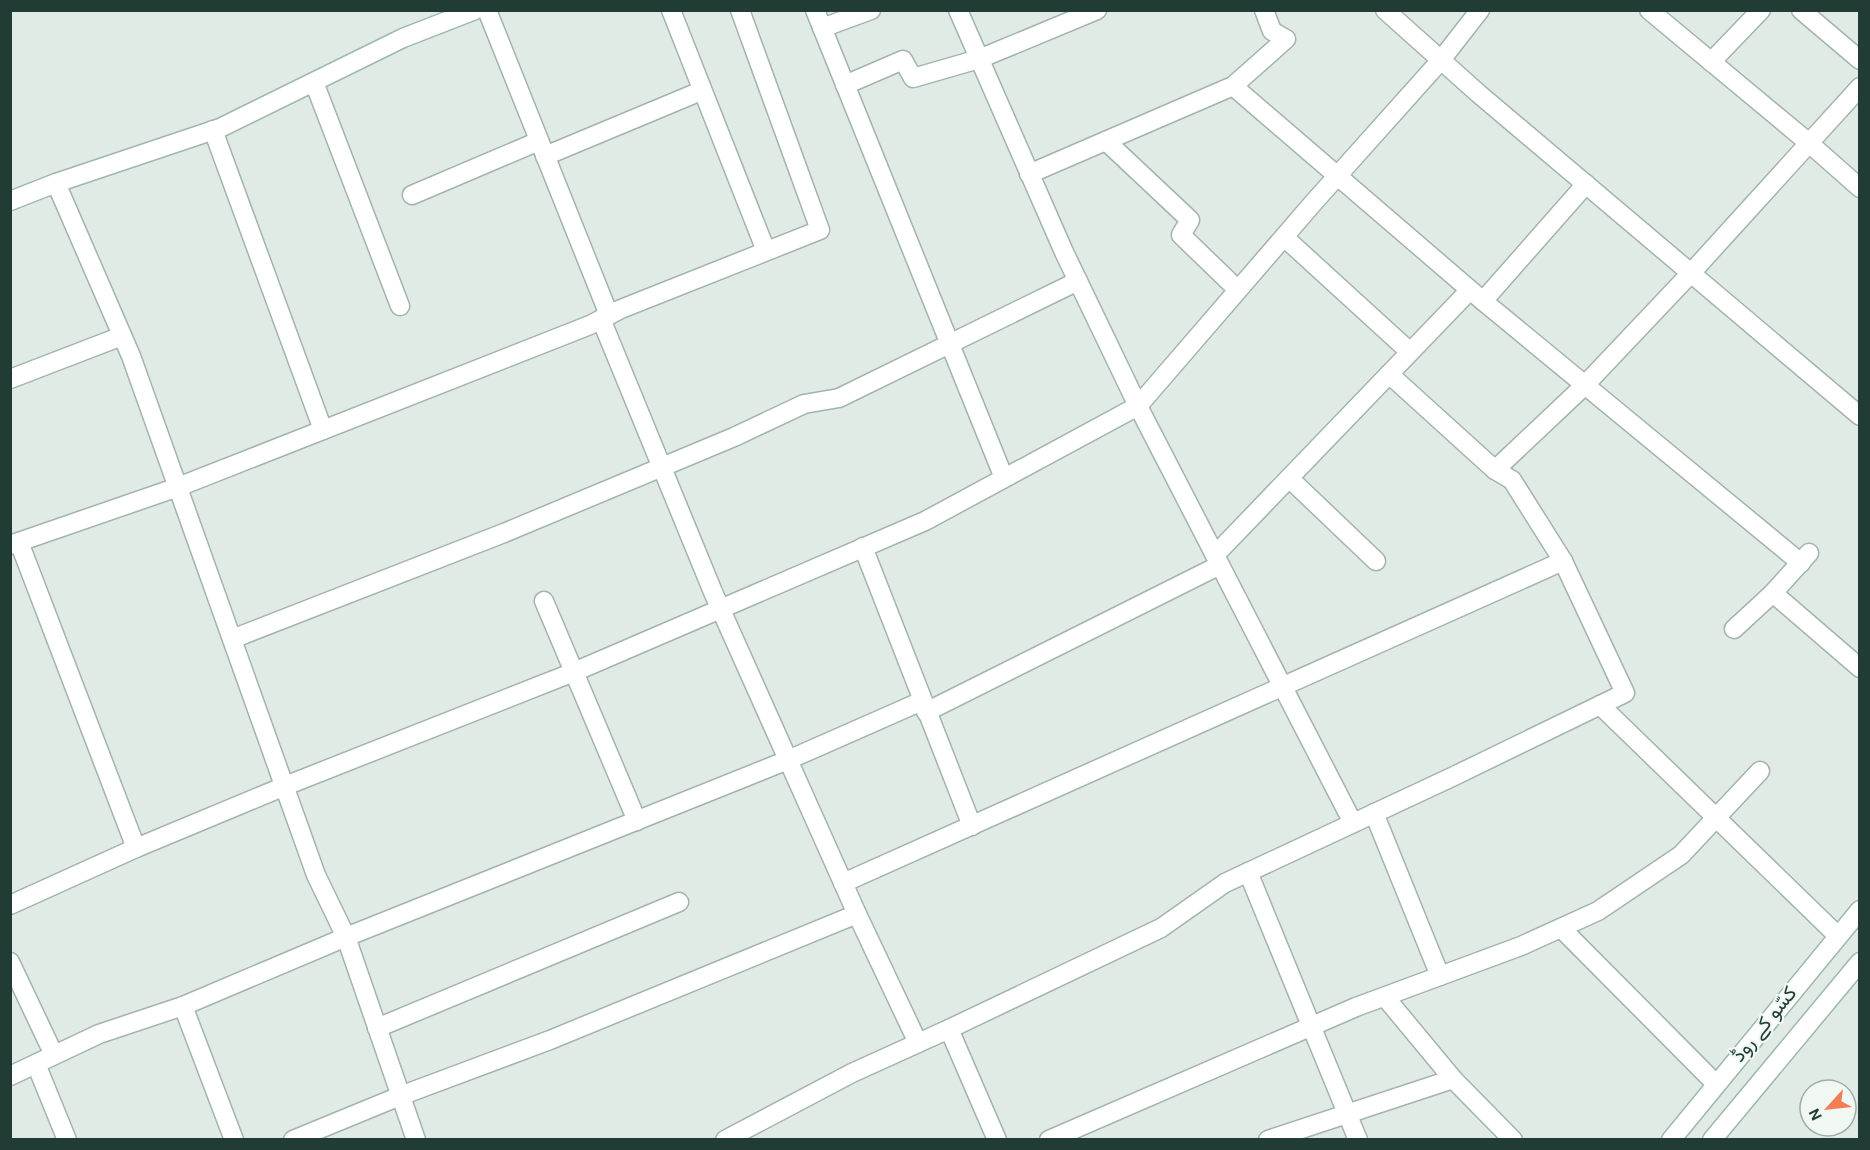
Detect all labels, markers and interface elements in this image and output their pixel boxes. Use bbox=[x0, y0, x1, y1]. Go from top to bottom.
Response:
street label: کسّو کے روڈ bbox=[1727, 982, 1802, 1067]
north arrow bbox=[1798, 1078, 1858, 1138]
text: N bbox=[1804, 1105, 1826, 1124]

